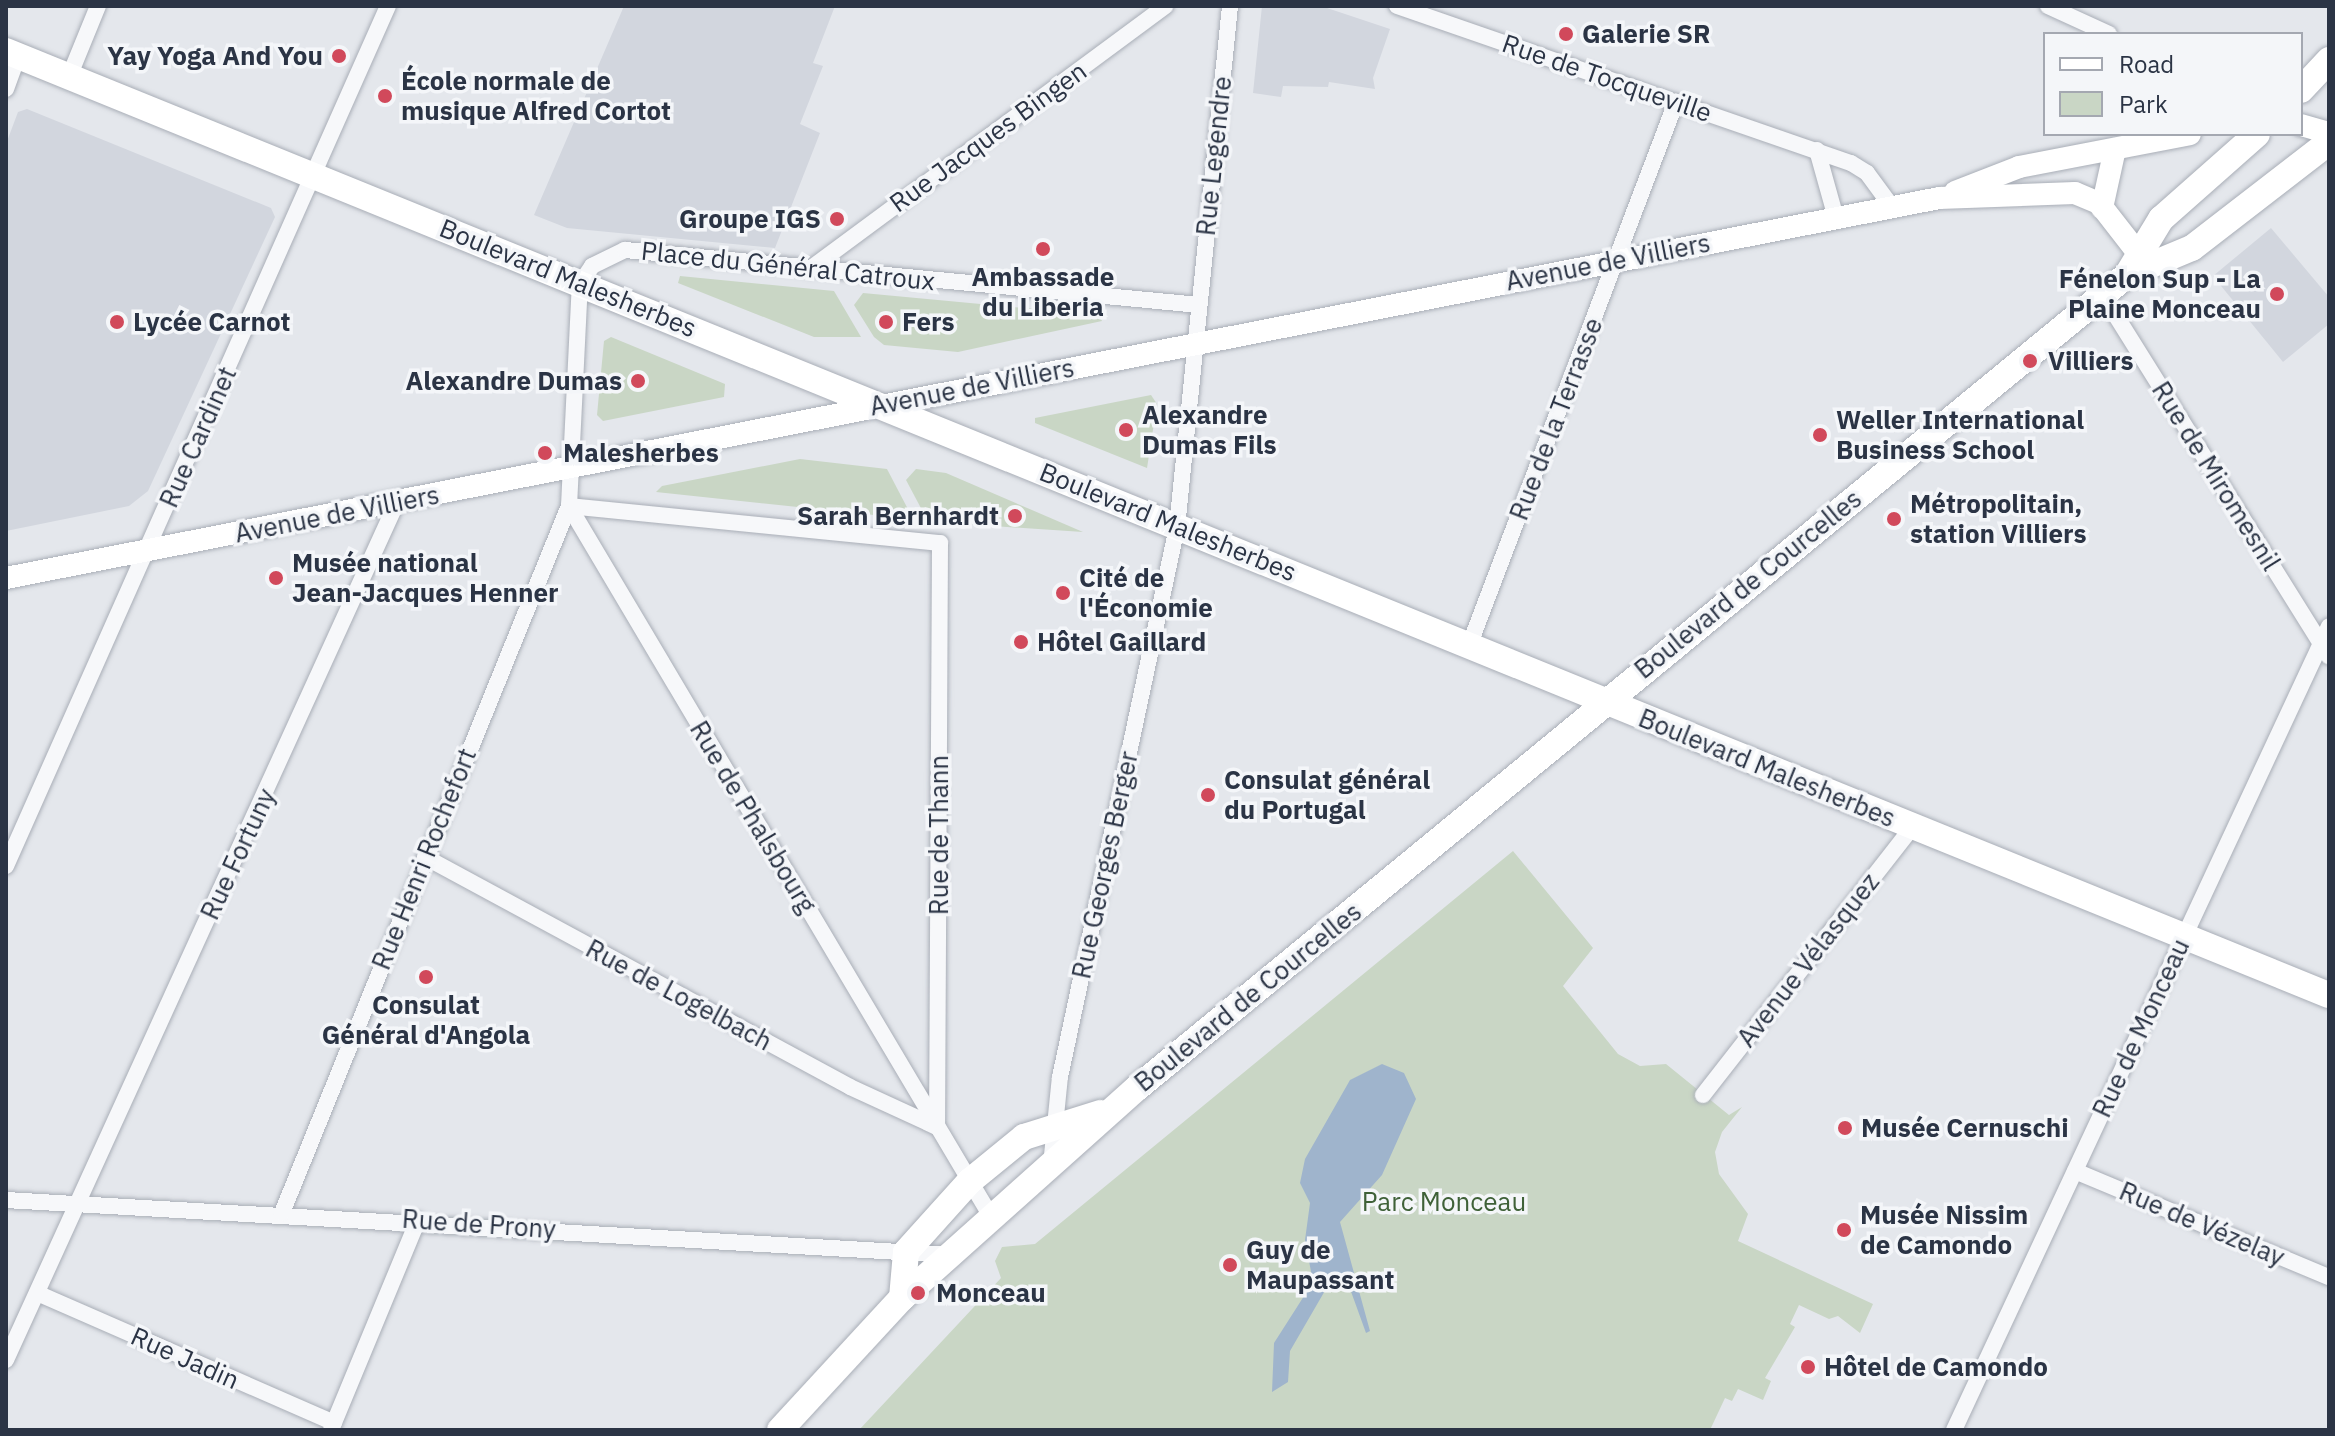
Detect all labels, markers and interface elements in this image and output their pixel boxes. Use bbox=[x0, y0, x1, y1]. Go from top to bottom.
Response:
place label: Galerie SR bbox=[1582, 18, 1710, 50]
marker: Galerie SR bbox=[1557, 25, 1575, 43]
street label: Rue de Tocqueville bbox=[1498, 28, 1716, 128]
legend bbox=[2043, 32, 2303, 136]
place label: Yay Yoga And You bbox=[107, 40, 323, 72]
marker: Yay Yoga And You bbox=[330, 47, 348, 65]
text: Road bbox=[2119, 48, 2174, 80]
street label: Rue Jacques Bingen bbox=[884, 55, 1092, 219]
place label: École normale de musique Alfred Cortot bbox=[401, 65, 671, 126]
street label: Rue Legendre bbox=[1190, 75, 1238, 237]
marker: École normale de musique Alfred Cortot bbox=[376, 87, 394, 105]
text: Park bbox=[2119, 88, 2168, 120]
place label: Groupe IGS bbox=[679, 203, 821, 235]
marker: Groupe IGS bbox=[828, 210, 846, 228]
street label: Boulevard Malesherbes bbox=[435, 212, 701, 344]
street label: Avenue de Villiers bbox=[1503, 227, 1713, 297]
street label: Place du Général Catroux bbox=[640, 235, 936, 297]
marker: Ambassade du Liberia bbox=[1034, 240, 1052, 258]
place label: Ambassade du Liberia bbox=[972, 261, 1114, 322]
place label: Fénelon Sup - La Plaine Monceau bbox=[2059, 263, 2261, 324]
marker: Fénelon Sup - La Plaine Monceau bbox=[2268, 285, 2286, 303]
place label: Lycée Carnot bbox=[133, 306, 290, 338]
place label: Fers bbox=[902, 306, 955, 338]
marker: Lycée Carnot bbox=[108, 313, 126, 331]
marker: Fers bbox=[877, 313, 895, 331]
street label: Rue de la Terrasse bbox=[1503, 313, 1609, 525]
place label: Villiers bbox=[2048, 345, 2134, 377]
marker: Villiers bbox=[2019, 350, 2041, 372]
street label: Avenue de Villiers bbox=[867, 352, 1077, 422]
street label: Rue Cardinet bbox=[153, 362, 243, 512]
place label: Alexandre Dumas bbox=[406, 365, 622, 397]
marker: Alexandre Dumas bbox=[629, 372, 647, 390]
street label: Rue de Miromesnil bbox=[2145, 376, 2287, 576]
place label: Alexandre Dumas Fils bbox=[1142, 399, 1277, 460]
place label: Weller International Business School bbox=[1836, 404, 2084, 466]
marker: Alexandre Dumas Fils bbox=[1117, 421, 1135, 439]
marker: Weller International Business School bbox=[1811, 426, 1829, 444]
place label: Malesherbes bbox=[563, 437, 719, 469]
marker: Malesherbes bbox=[534, 442, 556, 464]
street label: Boulevard Malesherbes bbox=[1035, 456, 1301, 588]
street label: Avenue de Villiers bbox=[232, 479, 442, 549]
street label: Boulevard de Courcelles bbox=[1628, 483, 1868, 685]
place label: Métropolitain, station Villiers bbox=[1910, 488, 2087, 550]
place label: Sarah Bernhardt bbox=[797, 500, 999, 532]
marker: Sarah Bernhardt bbox=[1006, 507, 1024, 525]
marker: Métropolitain, station Villiers bbox=[1885, 510, 1903, 528]
place label: Musée national Jean-Jacques Henner bbox=[292, 547, 559, 608]
place label: Cité de l'Économie bbox=[1079, 562, 1213, 624]
marker: Musée national Jean-Jacques Henner bbox=[267, 569, 285, 587]
marker: Cité de l'Économie bbox=[1054, 584, 1072, 602]
place label: Hôtel Gaillard bbox=[1037, 626, 1206, 658]
marker: Hôtel Gaillard bbox=[1012, 633, 1030, 651]
street label: Boulevard Malesherbes bbox=[1634, 702, 1900, 834]
street label: Rue de Phalsbourg bbox=[683, 715, 823, 919]
street label: Rue Henri Rochefort bbox=[365, 744, 483, 974]
street label: Rue Georges Berger bbox=[1066, 748, 1144, 982]
street label: Rue de Thann bbox=[923, 755, 955, 915]
place label: Consulat général du Portugal bbox=[1224, 764, 1430, 826]
street label: Rue Fortuny bbox=[194, 783, 282, 925]
marker: Consulat général du Portugal bbox=[1199, 786, 1217, 804]
street label: Avenue Vélasquez bbox=[1730, 867, 1886, 1053]
street label: Boulevard de Courcelles bbox=[1128, 896, 1368, 1098]
street label: Rue de Logelbach bbox=[581, 933, 777, 1057]
street label: Rue de Monceau bbox=[2086, 934, 2196, 1122]
marker: Consulat Général d'Angola bbox=[417, 968, 435, 986]
place label: Consulat Général d'Angola bbox=[322, 989, 530, 1050]
place label: Musée Cernuschi bbox=[1861, 1112, 2069, 1144]
marker: Musée Cernuschi bbox=[1836, 1119, 1854, 1137]
street label: Rue de Vézelay bbox=[2115, 1175, 2289, 1273]
park label: Parc Monceau bbox=[1362, 1186, 1526, 1218]
place label: Musée Nissim de Camondo bbox=[1860, 1199, 2028, 1260]
street label: Rue de Prony bbox=[401, 1203, 557, 1245]
marker: Musée Nissim de Camondo bbox=[1835, 1221, 1853, 1239]
place label: Guy de Maupassant bbox=[1246, 1234, 1394, 1296]
marker: Guy de Maupassant bbox=[1221, 1256, 1239, 1274]
place label: Monceau bbox=[936, 1277, 1046, 1309]
marker: Monceau bbox=[907, 1282, 929, 1304]
street label: Rue Jadin bbox=[126, 1320, 244, 1396]
place label: Hôtel de Camondo bbox=[1824, 1351, 2048, 1383]
marker: Hôtel de Camondo bbox=[1799, 1358, 1817, 1376]

